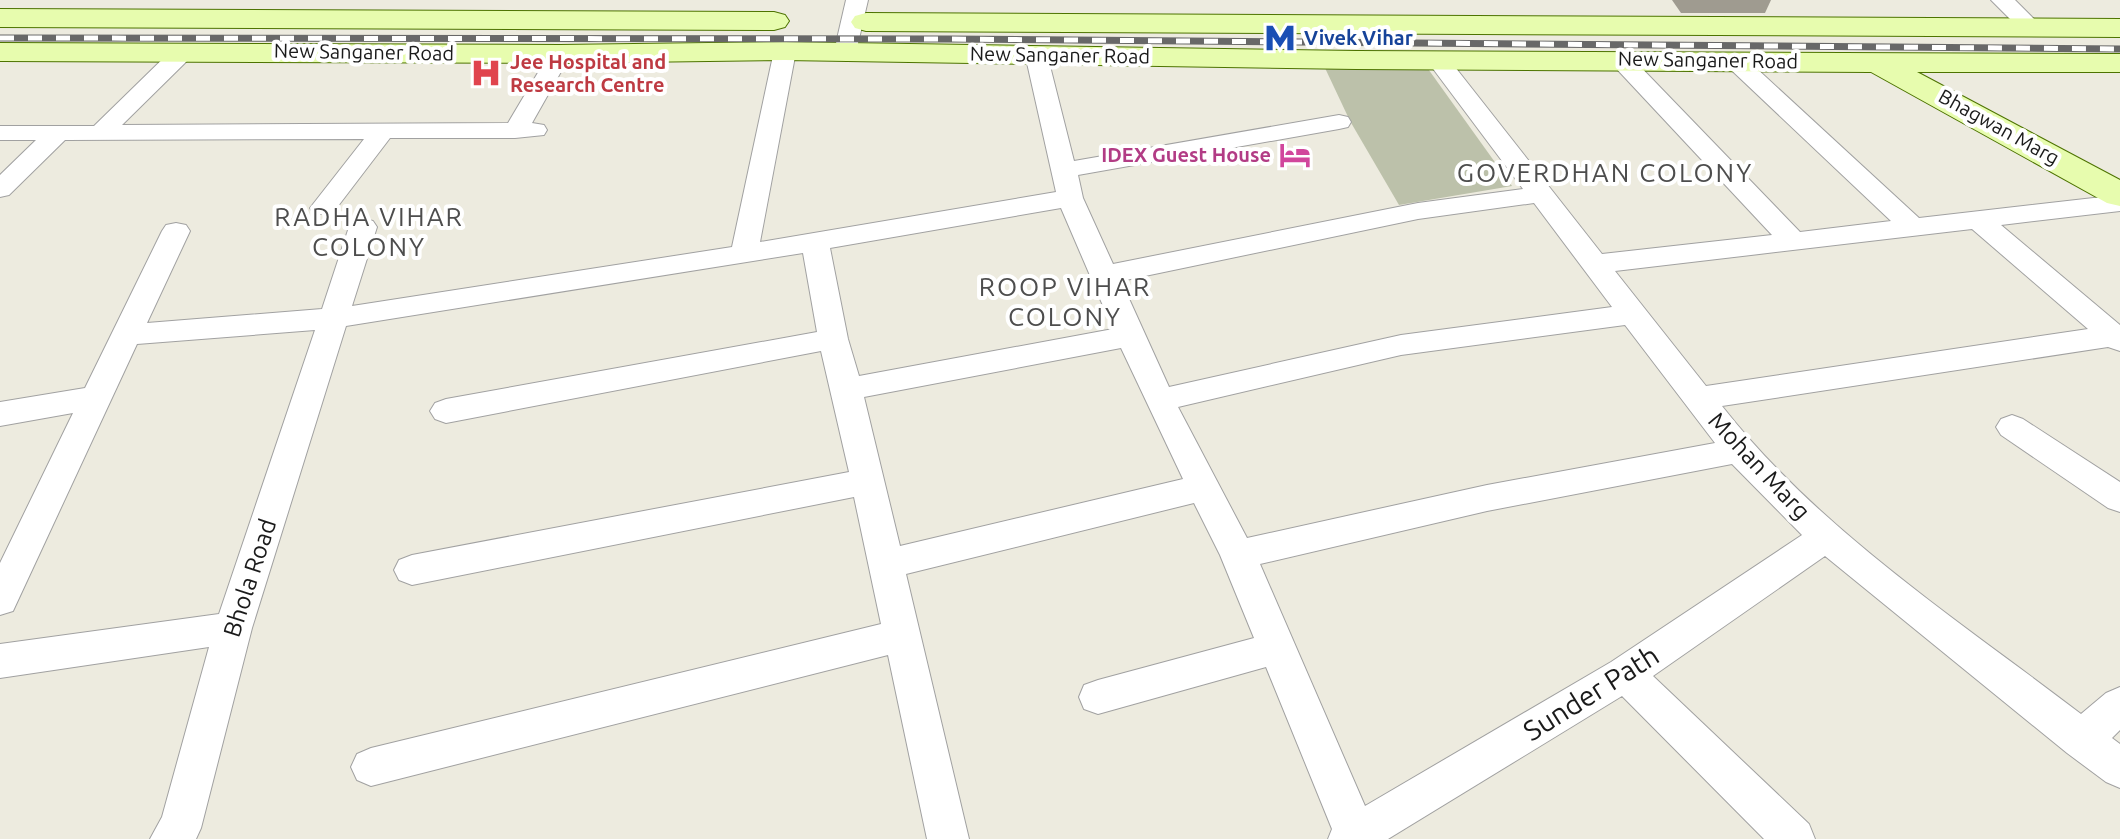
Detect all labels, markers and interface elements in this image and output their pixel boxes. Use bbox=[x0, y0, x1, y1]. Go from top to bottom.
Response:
metro station icon: Vivek Vihar bbox=[1263, 21, 1297, 55]
place label: Vivek Vihar bbox=[1304, 26, 1414, 49]
street label: New Sanganer Road bbox=[274, 38, 454, 65]
street label: New Sanganer Road bbox=[970, 41, 1150, 68]
street label: New Sanganer Road bbox=[1618, 46, 1798, 73]
place label: Jee Hospital and Research Centre bbox=[510, 50, 666, 96]
hospital icon: Jee Hospital and Research Centre bbox=[469, 56, 503, 90]
street label: Bhagwan Marg bbox=[1935, 84, 2064, 169]
hotel icon: IDEX Guest House bbox=[1278, 138, 1312, 172]
place label: IDEX Guest House bbox=[1101, 143, 1271, 166]
district label: GOVERDHAN COLONY bbox=[1457, 158, 1753, 187]
district label: RADHA VIHAR COLONY bbox=[274, 202, 464, 261]
district label: ROOP VIHAR COLONY bbox=[979, 272, 1151, 331]
street label: Mohan Marg bbox=[1703, 407, 1816, 525]
street label: Bhola Road bbox=[218, 515, 281, 640]
street label: Sunder Path bbox=[1517, 639, 1664, 746]

